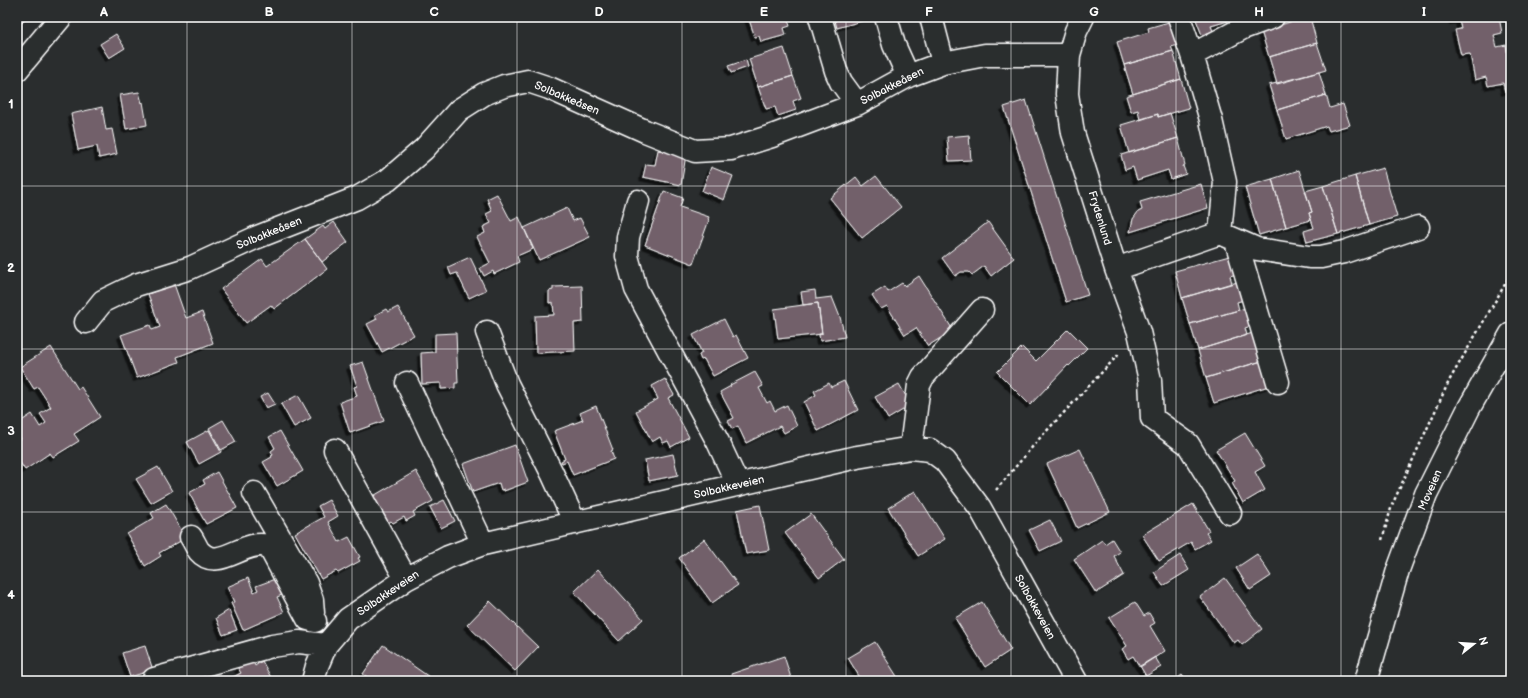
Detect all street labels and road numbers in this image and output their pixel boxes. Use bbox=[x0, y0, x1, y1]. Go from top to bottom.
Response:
street label: Solbakkeåsen bbox=[858, 64, 926, 108]
street label: Solbakkeåsen bbox=[533, 78, 601, 118]
street label: Frydenlund bbox=[1086, 189, 1114, 247]
street label: Solbakkeåsen bbox=[234, 214, 304, 252]
street label: Moveien bbox=[1415, 468, 1445, 512]
street label: Solbakkeveien bbox=[693, 473, 765, 501]
street label: Solbakkeveien bbox=[355, 568, 421, 618]
street label: Solbakkeveien bbox=[1012, 572, 1058, 642]

